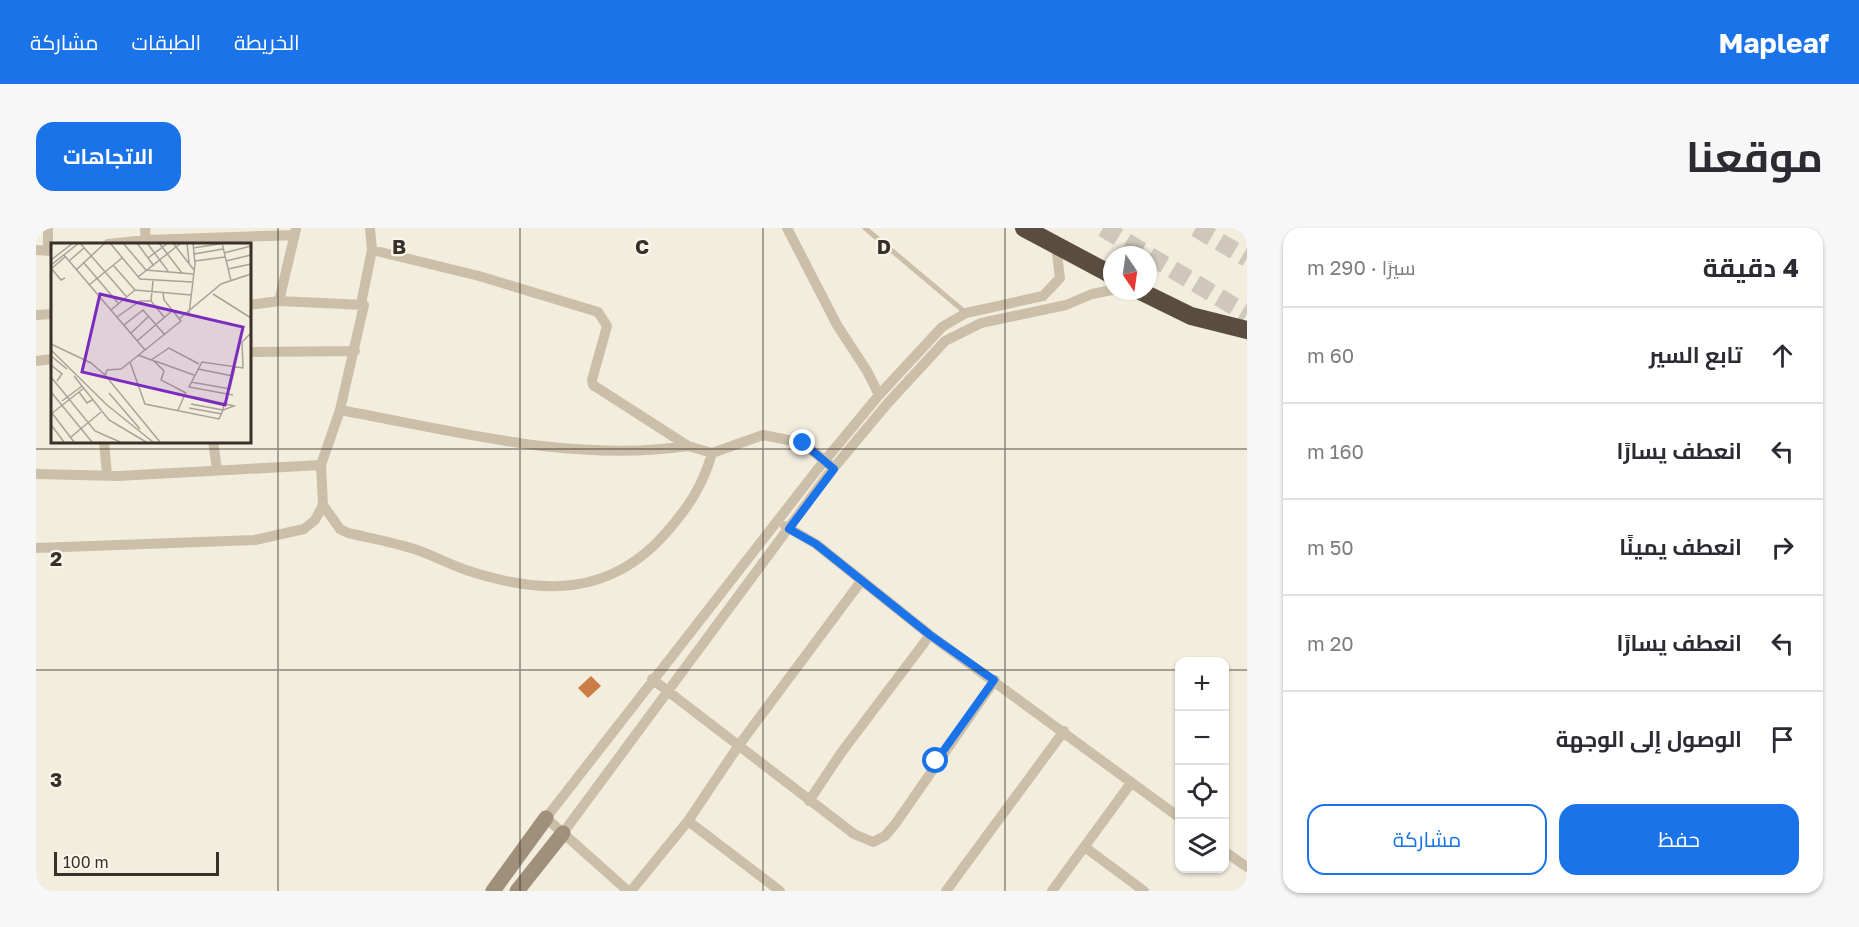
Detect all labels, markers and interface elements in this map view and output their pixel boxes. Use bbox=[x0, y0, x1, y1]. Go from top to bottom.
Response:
text: Mapleaf bbox=[1718, 26, 1829, 59]
text: مشاركة bbox=[30, 29, 99, 55]
text: الطبقات bbox=[132, 29, 201, 55]
text: الخريطة bbox=[234, 29, 300, 55]
button: الاتجاهات bbox=[36, 122, 181, 191]
text: موقعنا bbox=[1686, 131, 1823, 181]
text: B bbox=[392, 234, 406, 258]
text: C bbox=[635, 234, 649, 258]
text: D bbox=[877, 234, 891, 258]
inset map bbox=[51, 243, 250, 442]
north arrow bbox=[1103, 246, 1157, 300]
text: 4 دقيقة bbox=[1703, 252, 1799, 283]
text: سيرًا · 290 m bbox=[1307, 255, 1416, 279]
icon: ahead bbox=[1766, 339, 1799, 372]
text: تابع السير bbox=[1649, 341, 1742, 368]
text: 60 m bbox=[1307, 343, 1354, 367]
route end bbox=[789, 429, 815, 455]
icon: left bbox=[1766, 435, 1799, 468]
text: انعطف يسارًا bbox=[1617, 437, 1742, 464]
text: 160 m bbox=[1307, 439, 1364, 463]
icon: right bbox=[1766, 531, 1799, 564]
text: انعطف يمينًا bbox=[1619, 533, 1742, 560]
text: 50 m bbox=[1307, 535, 1354, 559]
text: 2 bbox=[50, 546, 62, 570]
icon: left bbox=[1766, 627, 1799, 660]
text: انعطف يسارًا bbox=[1617, 629, 1742, 656]
text: 20 m bbox=[1307, 631, 1354, 655]
map controls bbox=[1175, 657, 1229, 873]
button: + bbox=[1175, 657, 1229, 711]
button: − bbox=[1175, 711, 1229, 765]
icon: arrive bbox=[1766, 723, 1799, 756]
text: الوصول إلى الوجهة bbox=[1556, 725, 1742, 752]
route start bbox=[922, 747, 948, 773]
button: locate bbox=[1175, 765, 1229, 819]
text: 3 bbox=[50, 767, 62, 791]
button: مشاركة bbox=[1307, 804, 1547, 875]
button: حفظ bbox=[1559, 804, 1799, 875]
button: layers bbox=[1175, 819, 1229, 873]
scale bar bbox=[54, 849, 219, 876]
text: 100 m bbox=[63, 852, 109, 872]

